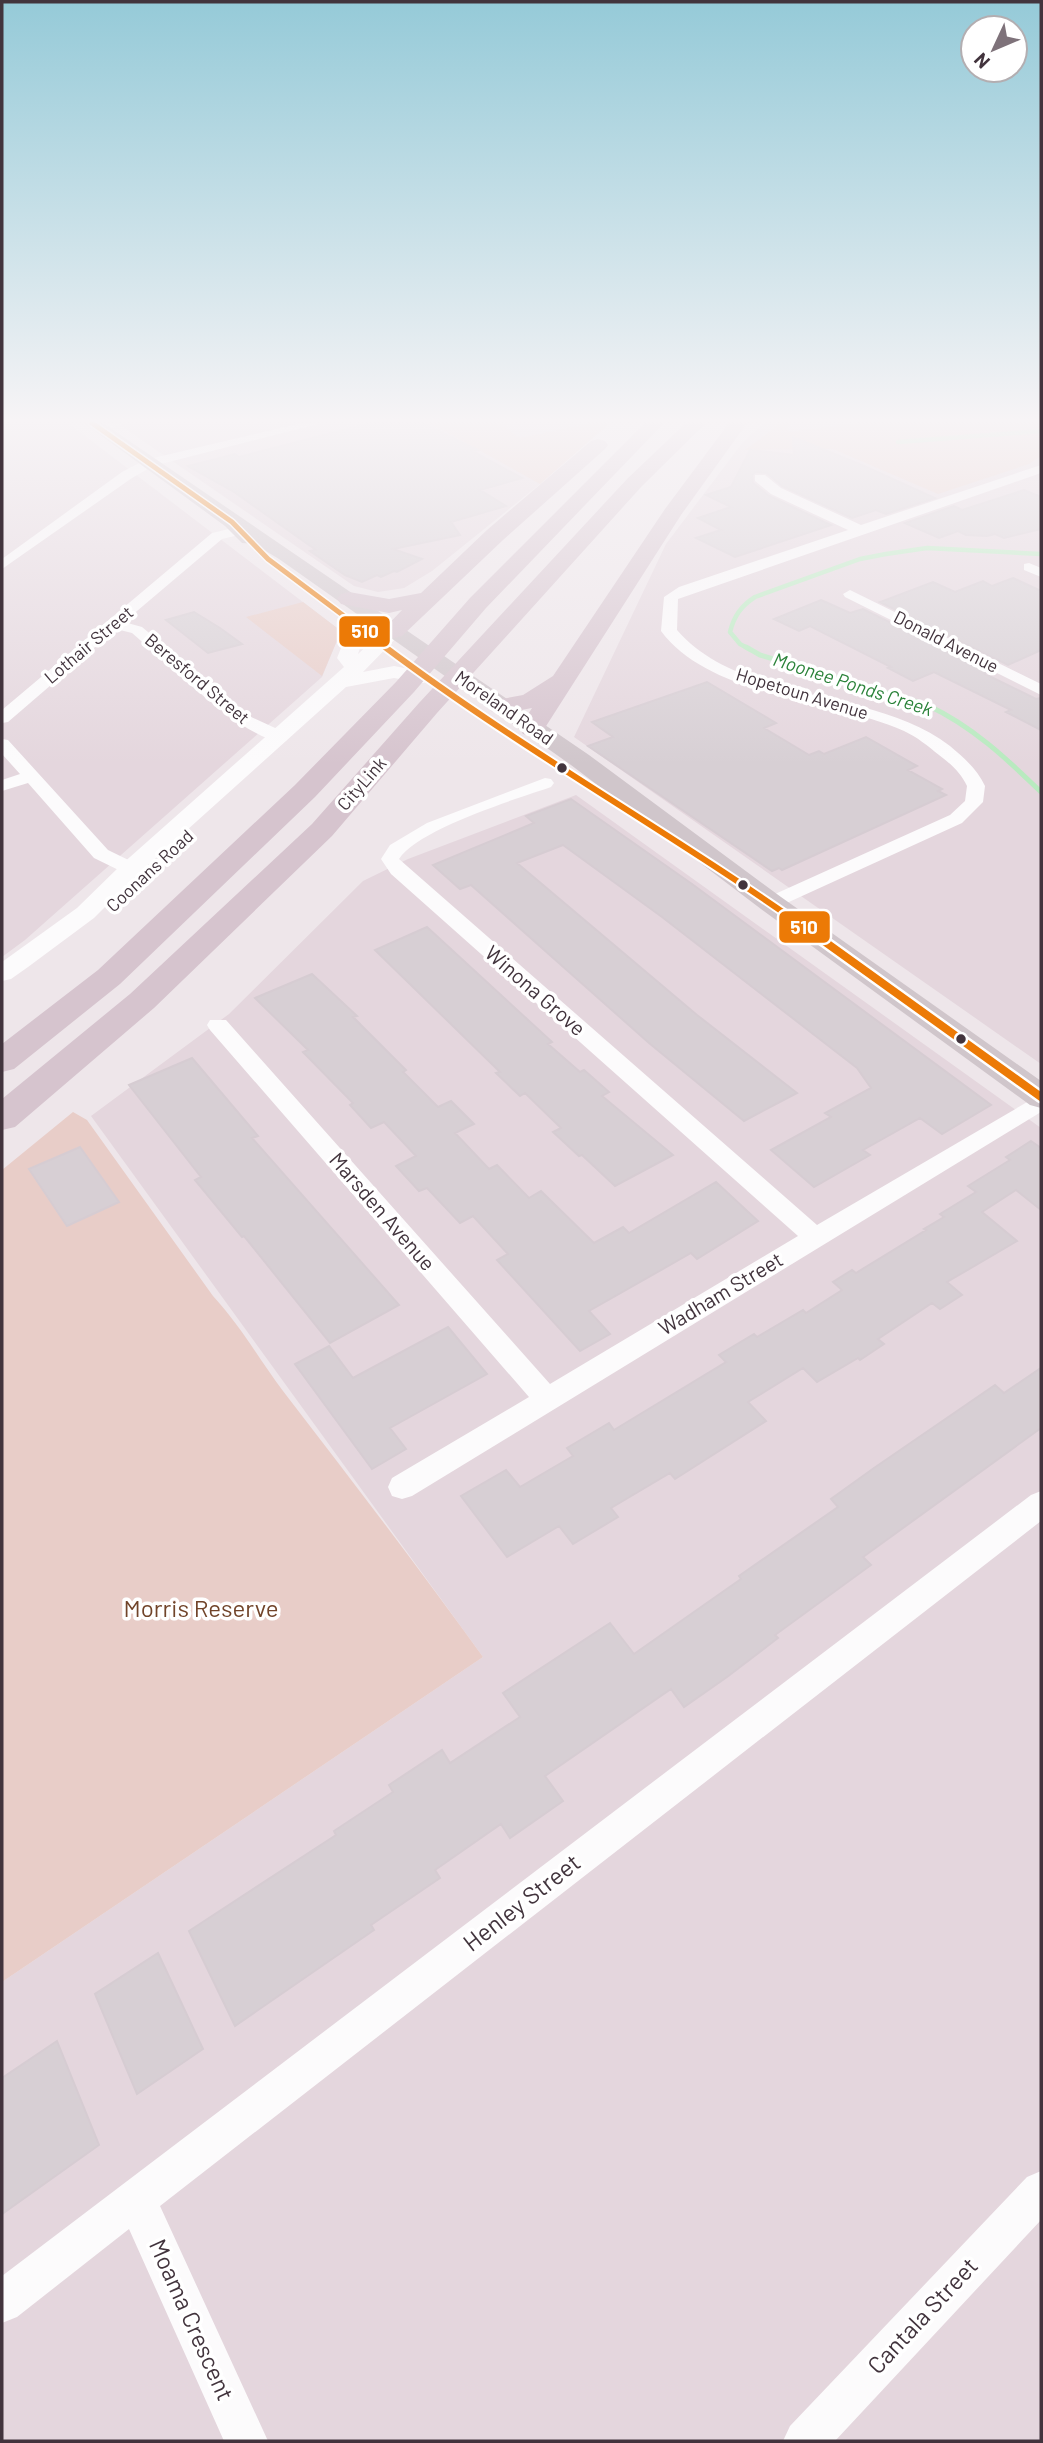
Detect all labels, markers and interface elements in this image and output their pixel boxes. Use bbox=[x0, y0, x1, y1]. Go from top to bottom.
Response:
north arrow bbox=[959, 14, 1029, 84]
text: N bbox=[969, 49, 994, 74]
street label: Lothair Street bbox=[39, 601, 137, 688]
street label: Donald Avenue bbox=[890, 605, 1003, 677]
line badge: 510 bbox=[338, 615, 391, 648]
text: 510 bbox=[351, 619, 379, 642]
street label: Beresford Street bbox=[141, 628, 254, 728]
water label: Moonee Ponds Creek bbox=[771, 647, 936, 720]
street label: Hopetoun Avenue bbox=[734, 662, 871, 724]
street label: Moreland Road bbox=[451, 665, 558, 749]
street label: CityLink bbox=[332, 752, 391, 815]
unlabelled marker bbox=[555, 761, 569, 775]
street label: Coonans Road bbox=[101, 824, 197, 916]
unlabelled marker bbox=[736, 878, 750, 892]
line badge: 510 bbox=[778, 910, 831, 944]
text: 510 bbox=[790, 915, 818, 938]
street label: Winona Grove bbox=[481, 939, 591, 1040]
unlabelled marker bbox=[954, 1032, 968, 1046]
street label: Marsden Avenue bbox=[325, 1147, 441, 1275]
street label: Wadham Street bbox=[654, 1246, 787, 1340]
park label: Morris Reserve bbox=[124, 1593, 278, 1622]
street label: Henley Street bbox=[457, 1847, 585, 1957]
street label: Moama Crescent bbox=[144, 2234, 241, 2405]
street label: Cantala Street bbox=[861, 2251, 983, 2379]

